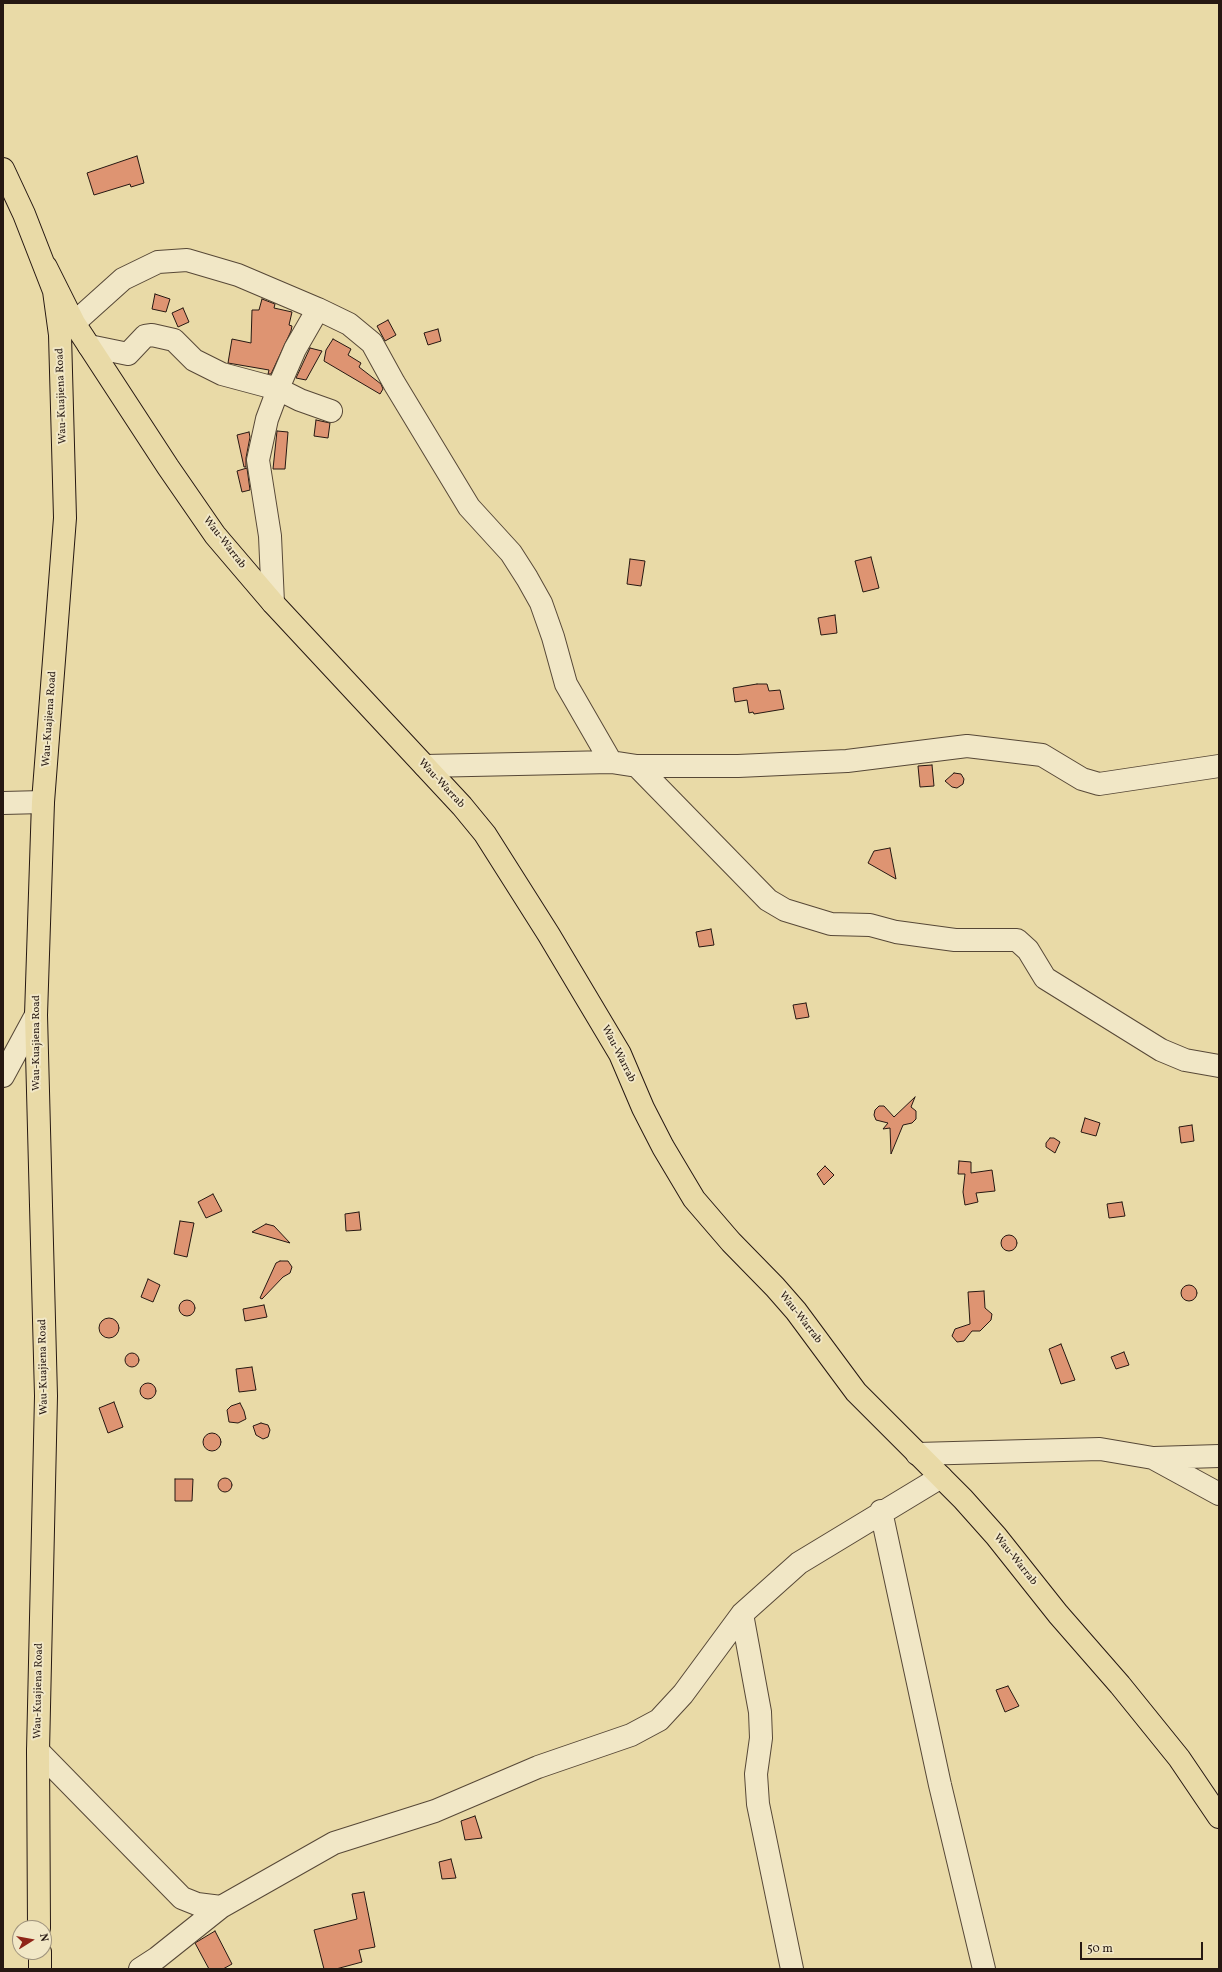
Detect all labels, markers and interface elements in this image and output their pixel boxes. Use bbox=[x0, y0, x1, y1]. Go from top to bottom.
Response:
street label: Wau-Kuajiena Road bbox=[54, 348, 70, 444]
street label: Wau-Warrab bbox=[200, 514, 248, 572]
street label: Wau-Kuajiena Road bbox=[40, 671, 60, 767]
street label: Wau-Warrab bbox=[415, 757, 467, 811]
street label: Wau-Kuajiena Road bbox=[30, 995, 44, 1091]
street label: Wau-Warrab bbox=[598, 1023, 638, 1085]
street label: Wau-Warrab bbox=[776, 1289, 824, 1347]
street label: Wau-Kuajiena Road bbox=[37, 1319, 51, 1415]
street label: Wau-Warrab bbox=[990, 1532, 1040, 1588]
street label: Wau-Kuajiena Road bbox=[32, 1643, 46, 1739]
north arrow bbox=[12, 1920, 52, 1960]
text: N bbox=[35, 1932, 51, 1943]
scale bar bbox=[1082, 1934, 1205, 1960]
text: 50 m bbox=[1087, 1941, 1113, 1957]

